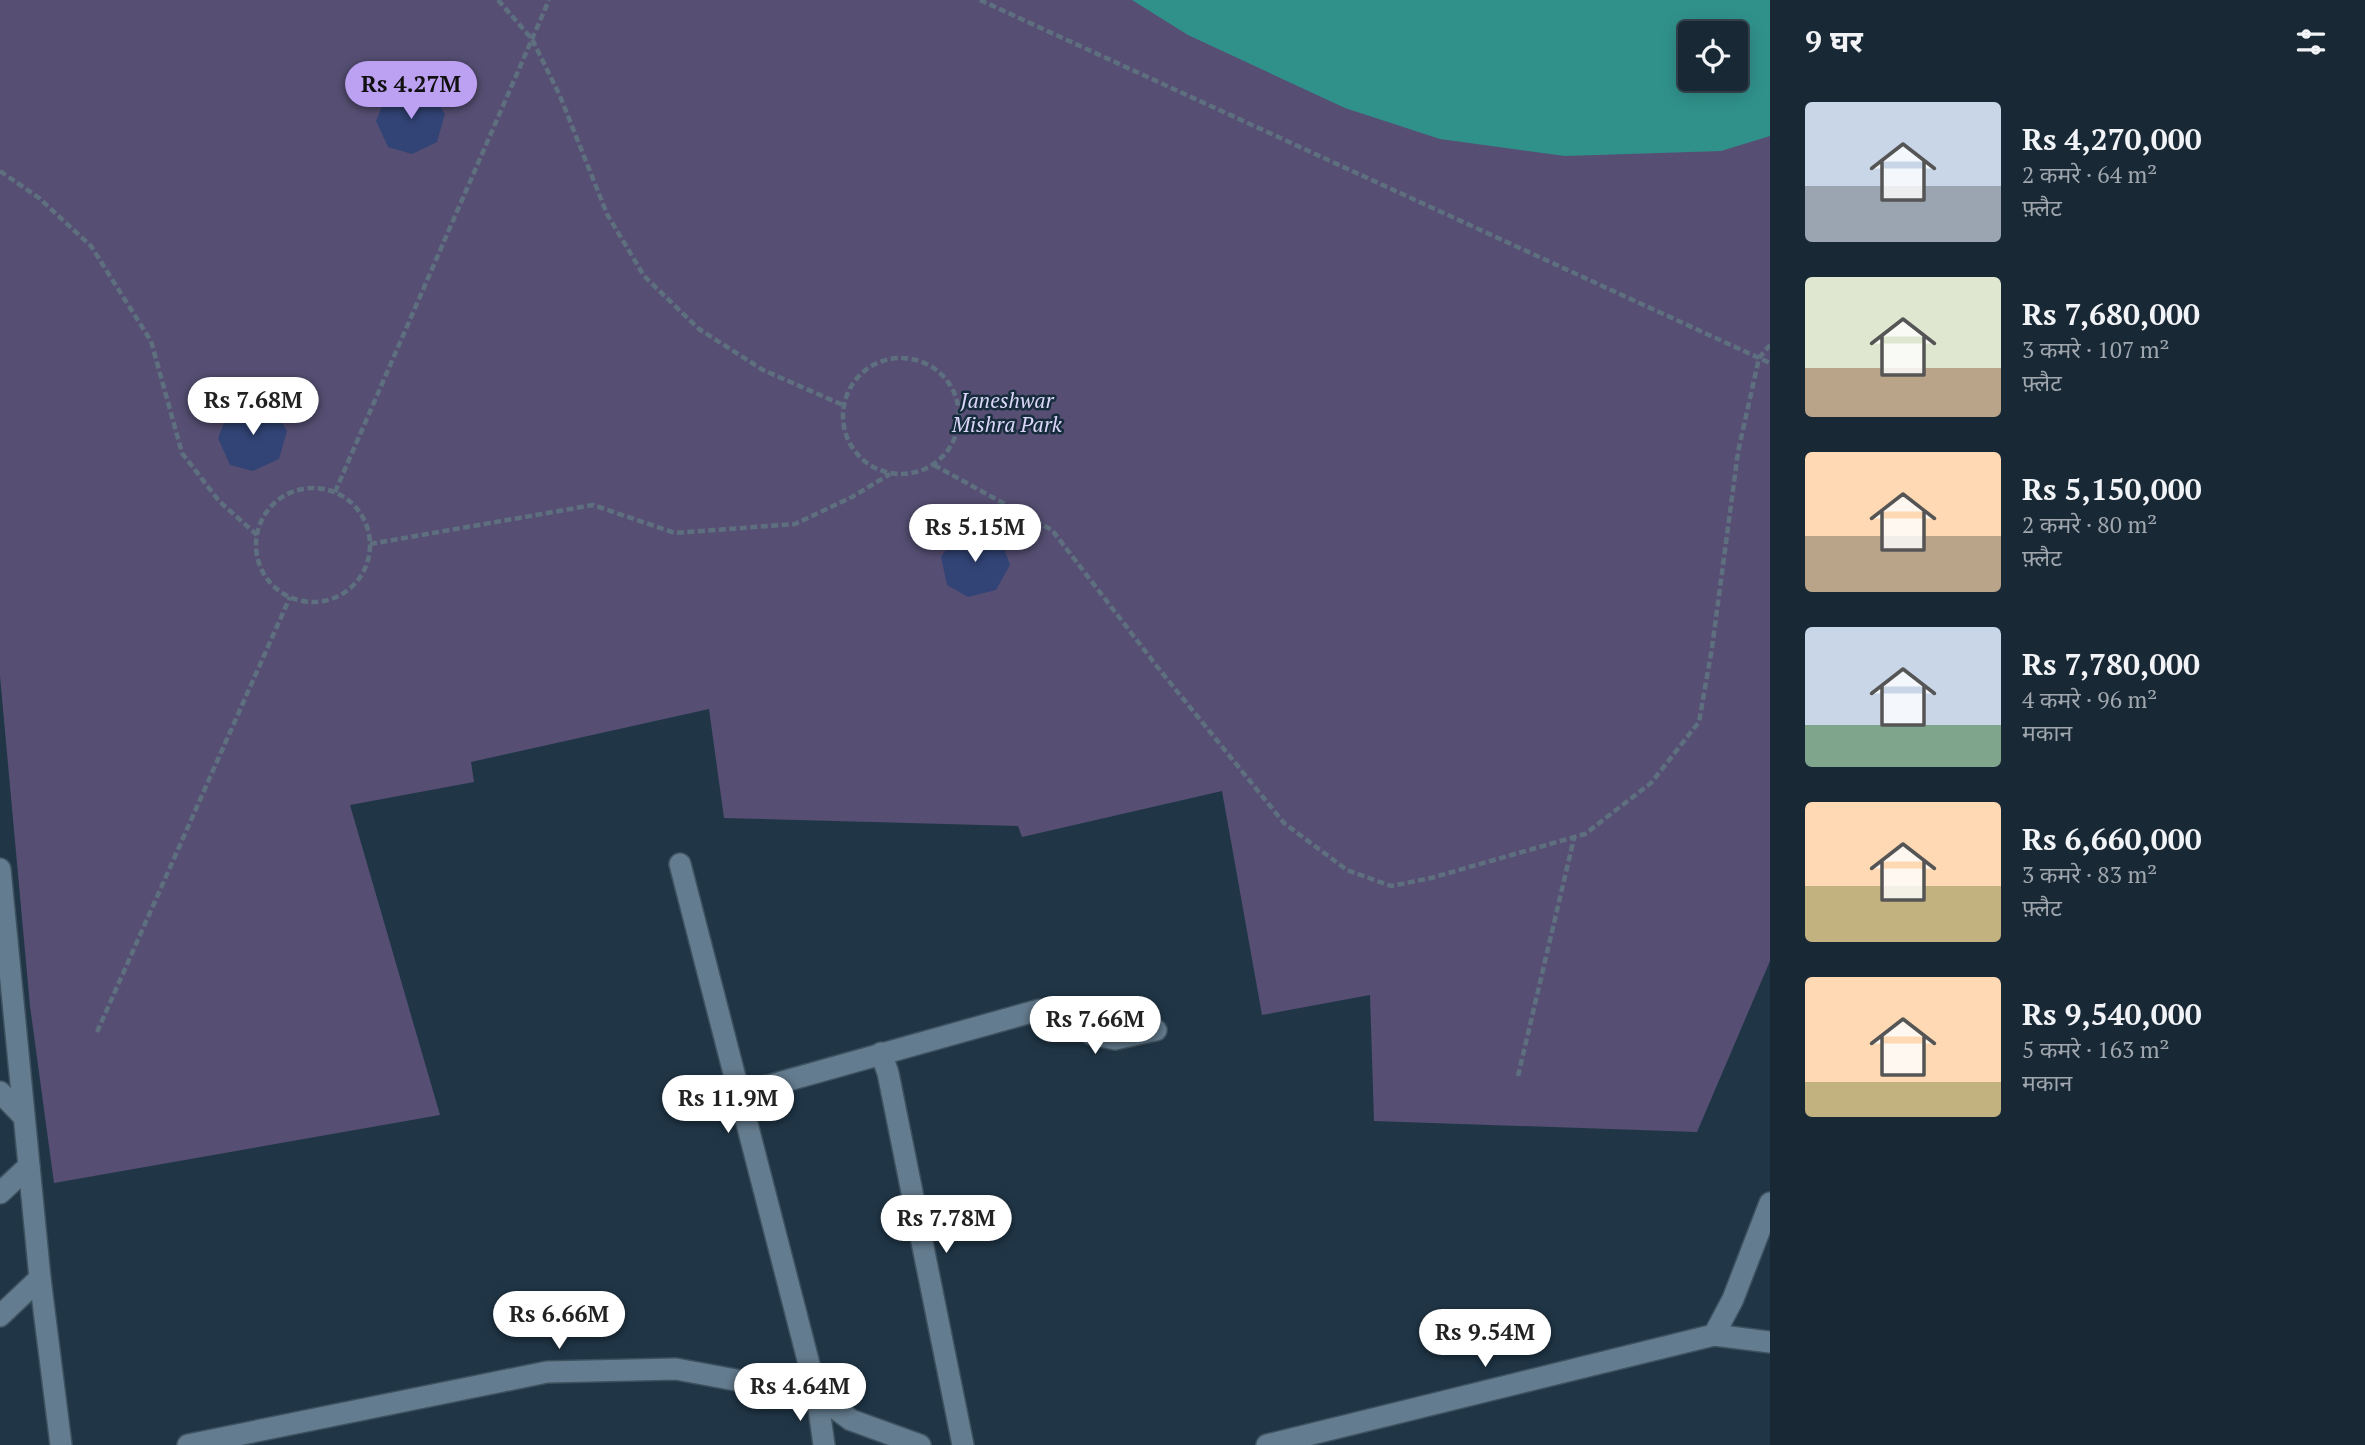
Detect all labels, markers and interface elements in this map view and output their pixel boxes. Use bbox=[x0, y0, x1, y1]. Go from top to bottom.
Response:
map controls bbox=[1678, 21, 1748, 91]
button: locate bbox=[1678, 21, 1748, 91]
text: 9 घर bbox=[1805, 21, 1863, 61]
icon: filters bbox=[2292, 23, 2330, 61]
pin: Rs 4.27M bbox=[339, 61, 483, 121]
text: Rs 4.27M bbox=[361, 68, 461, 99]
text: Rs 4,270,000 bbox=[2022, 119, 2202, 159]
icon: home bbox=[1861, 130, 1945, 214]
text: 2 कमरे · 64 m² bbox=[2022, 159, 2157, 190]
text: फ़्लैट bbox=[2022, 192, 2062, 223]
text: Rs 7,680,000 bbox=[2022, 294, 2200, 334]
icon: home bbox=[1861, 305, 1945, 389]
text: 3 कमरे · 107 m² bbox=[2022, 334, 2170, 365]
text: फ़्लैट bbox=[2022, 367, 2062, 398]
pin: Rs 7.68M bbox=[181, 378, 325, 437]
text: Rs 7.68M bbox=[204, 384, 302, 415]
park label: Janeshwar Mishra Park bbox=[951, 386, 1063, 438]
text: Rs 5,150,000 bbox=[2022, 469, 2202, 509]
icon: home bbox=[1861, 480, 1945, 564]
pin: Rs 5.15M bbox=[903, 504, 1047, 564]
text: 2 कमरे · 80 m² bbox=[2022, 509, 2157, 540]
text: Rs 5.15M bbox=[925, 511, 1025, 542]
text: फ़्लैट bbox=[2022, 542, 2062, 573]
text: Rs 7,780,000 bbox=[2022, 644, 2200, 684]
icon: home bbox=[1861, 655, 1945, 739]
text: 4 कमरे · 96 m² bbox=[2022, 684, 2157, 715]
text: मकान bbox=[2022, 717, 2072, 748]
text: Rs 6,660,000 bbox=[2022, 819, 2202, 859]
icon: home bbox=[1861, 830, 1945, 914]
text: 3 कमरे · 83 m² bbox=[2022, 859, 2157, 890]
text: फ़्लैट bbox=[2022, 892, 2062, 923]
text: Rs 9,540,000 bbox=[2022, 994, 2202, 1034]
pin: Rs 7.66M bbox=[1023, 996, 1167, 1056]
text: Rs 7.66M bbox=[1046, 1003, 1144, 1034]
icon: home bbox=[1861, 1005, 1945, 1089]
text: 5 कमरे · 163 m² bbox=[2022, 1034, 2170, 1065]
text: मकान bbox=[2022, 1067, 2072, 1098]
pin: Rs 11.9M bbox=[656, 1076, 800, 1135]
text: Rs 11.9M bbox=[678, 1082, 778, 1113]
pin: Rs 7.78M bbox=[874, 1196, 1018, 1255]
text: Rs 7.78M bbox=[897, 1202, 995, 1233]
pin: Rs 6.66M bbox=[487, 1292, 631, 1351]
text: Rs 6.66M bbox=[509, 1298, 609, 1329]
pin: Rs 9.54M bbox=[1413, 1310, 1557, 1369]
text: Rs 9.54M bbox=[1435, 1316, 1535, 1347]
pin: Rs 4.64M bbox=[728, 1364, 872, 1423]
text: Rs 4.64M bbox=[750, 1370, 850, 1401]

